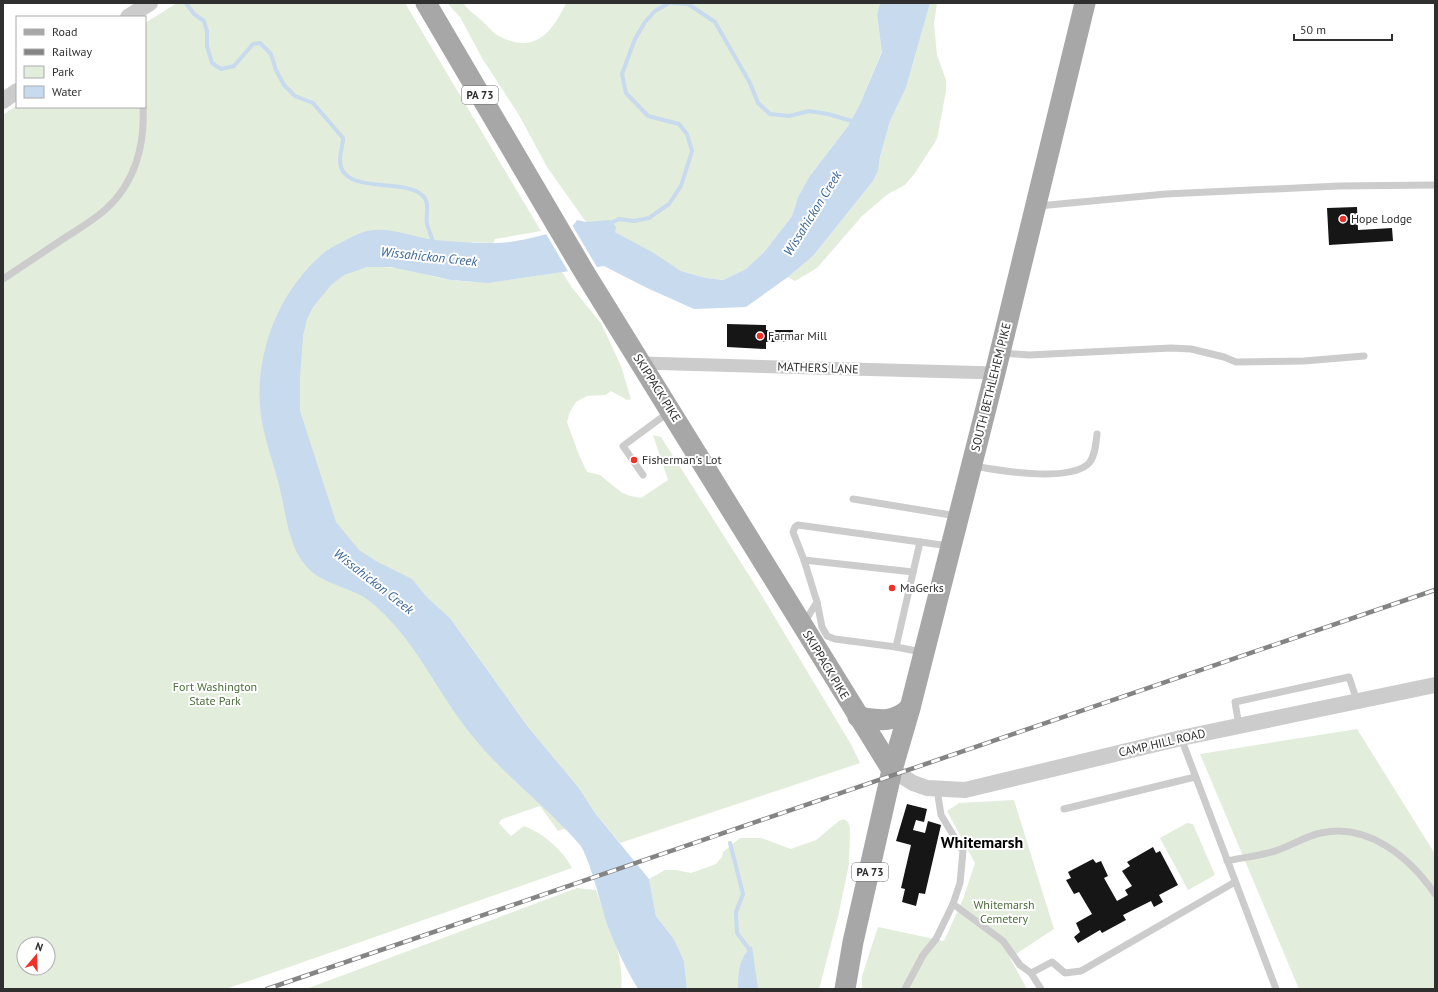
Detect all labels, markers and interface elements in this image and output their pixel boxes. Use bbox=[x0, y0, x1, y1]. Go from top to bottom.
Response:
legend bbox=[16, 16, 146, 108]
scale bar bbox=[1294, 16, 1392, 42]
text: 50 m bbox=[1300, 22, 1326, 37]
text: Road bbox=[52, 24, 77, 39]
text: Railway bbox=[52, 44, 92, 59]
text: Park bbox=[52, 64, 74, 79]
text: Water bbox=[52, 84, 82, 99]
road number: PA 73 bbox=[462, 86, 498, 104]
water label: Wissahickon Creek bbox=[780, 167, 846, 259]
place label: Hope Lodge bbox=[1351, 211, 1412, 226]
marker: Hope Lodge bbox=[1338, 214, 1348, 224]
water label: Wissahickon Creek bbox=[380, 243, 479, 270]
street label: SOUTH BETHLEHEM PIKE bbox=[967, 321, 1014, 453]
place label: Farmar Mill bbox=[768, 328, 827, 343]
marker: Farmar Mill bbox=[755, 331, 765, 341]
street label: SKIPPACK PIKE bbox=[631, 351, 684, 425]
street label: MATHERS LANE bbox=[777, 359, 859, 376]
place label: Fisherman's Lot bbox=[642, 452, 722, 467]
marker: Fisherman's Lot bbox=[629, 455, 639, 465]
water label: Wissahickon Creek bbox=[330, 545, 418, 619]
place label: MaGerks bbox=[900, 580, 944, 595]
marker: MaGerks bbox=[887, 583, 897, 593]
street label: SKIPPACK PIKE bbox=[800, 628, 853, 702]
park label: Fort Washington State Park bbox=[173, 679, 257, 708]
street label: CAMP HILL ROAD bbox=[1117, 725, 1207, 760]
district label: Whitemarsh bbox=[941, 832, 1023, 852]
road number: PA 73 bbox=[852, 863, 888, 881]
park label: Whitemarsh Cemetery bbox=[973, 897, 1035, 926]
north arrow bbox=[16, 936, 56, 976]
text: N bbox=[34, 939, 45, 954]

